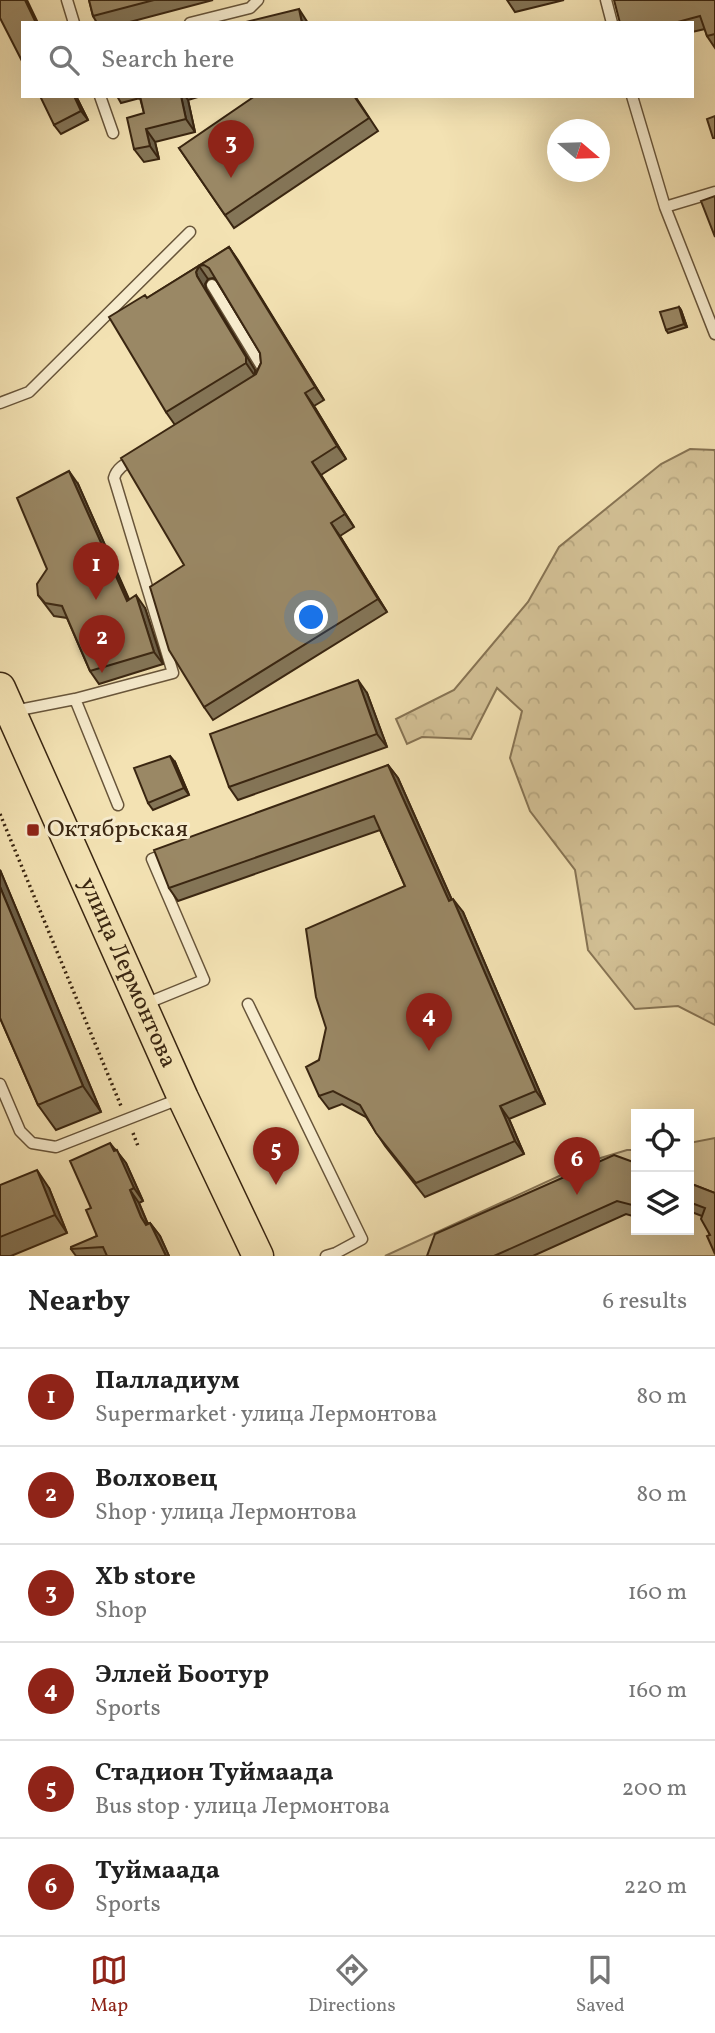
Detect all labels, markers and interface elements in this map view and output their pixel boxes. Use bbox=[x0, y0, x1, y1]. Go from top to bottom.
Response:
search box bbox=[21, 21, 694, 98]
icon: search bbox=[45, 41, 83, 79]
text: Search here bbox=[101, 42, 234, 78]
north arrow bbox=[547, 119, 610, 182]
pin: 3 bbox=[208, 120, 254, 178]
pin: 1 bbox=[73, 542, 119, 600]
your location bbox=[294, 600, 328, 634]
pin: 2 bbox=[79, 615, 125, 673]
place label: Октябрьская bbox=[47, 813, 188, 847]
marker: Октябрьская bbox=[25, 822, 41, 838]
street label: улица Лермонтова bbox=[70, 872, 185, 1074]
pin: 4 bbox=[406, 993, 452, 1051]
map controls bbox=[631, 1109, 694, 1235]
button: locate bbox=[631, 1109, 694, 1172]
pin: 5 bbox=[253, 1127, 299, 1185]
pin: 6 bbox=[554, 1137, 600, 1195]
button: layers bbox=[631, 1172, 694, 1235]
text: Nearby bbox=[28, 1281, 130, 1323]
text: 6 results bbox=[603, 1286, 687, 1318]
text: Палладиум bbox=[95, 1363, 240, 1399]
text: 1 bbox=[46, 1381, 56, 1413]
text: 80 m bbox=[637, 1381, 687, 1413]
text: Supermarket · улица Лермонтова bbox=[95, 1399, 437, 1431]
text: Волховец bbox=[95, 1461, 217, 1497]
text: 2 bbox=[45, 1479, 57, 1511]
text: 80 m bbox=[637, 1479, 687, 1511]
text: Shop · улица Лермонтова bbox=[95, 1497, 357, 1529]
text: Xb store bbox=[95, 1559, 196, 1595]
text: 3 bbox=[45, 1577, 57, 1609]
text: 160 m bbox=[628, 1577, 687, 1609]
text: Shop bbox=[95, 1595, 147, 1627]
text: Эллей Боотур bbox=[95, 1657, 269, 1693]
text: 4 bbox=[44, 1675, 58, 1707]
text: 160 m bbox=[628, 1675, 687, 1707]
text: Sports bbox=[95, 1693, 161, 1725]
text: Стадион Туймаада bbox=[95, 1755, 334, 1791]
text: 5 bbox=[45, 1773, 57, 1805]
text: 200 m bbox=[622, 1773, 687, 1805]
text: Bus stop · улица Лермонтова bbox=[95, 1791, 390, 1823]
text: Туймаада bbox=[95, 1853, 220, 1889]
text: 6 bbox=[45, 1871, 57, 1903]
text: 220 m bbox=[624, 1871, 687, 1903]
text: Sports bbox=[95, 1889, 161, 1921]
tab: Map bbox=[90, 1951, 128, 2019]
tab: Directions bbox=[309, 1951, 396, 2019]
tab: Saved bbox=[576, 1951, 625, 2019]

